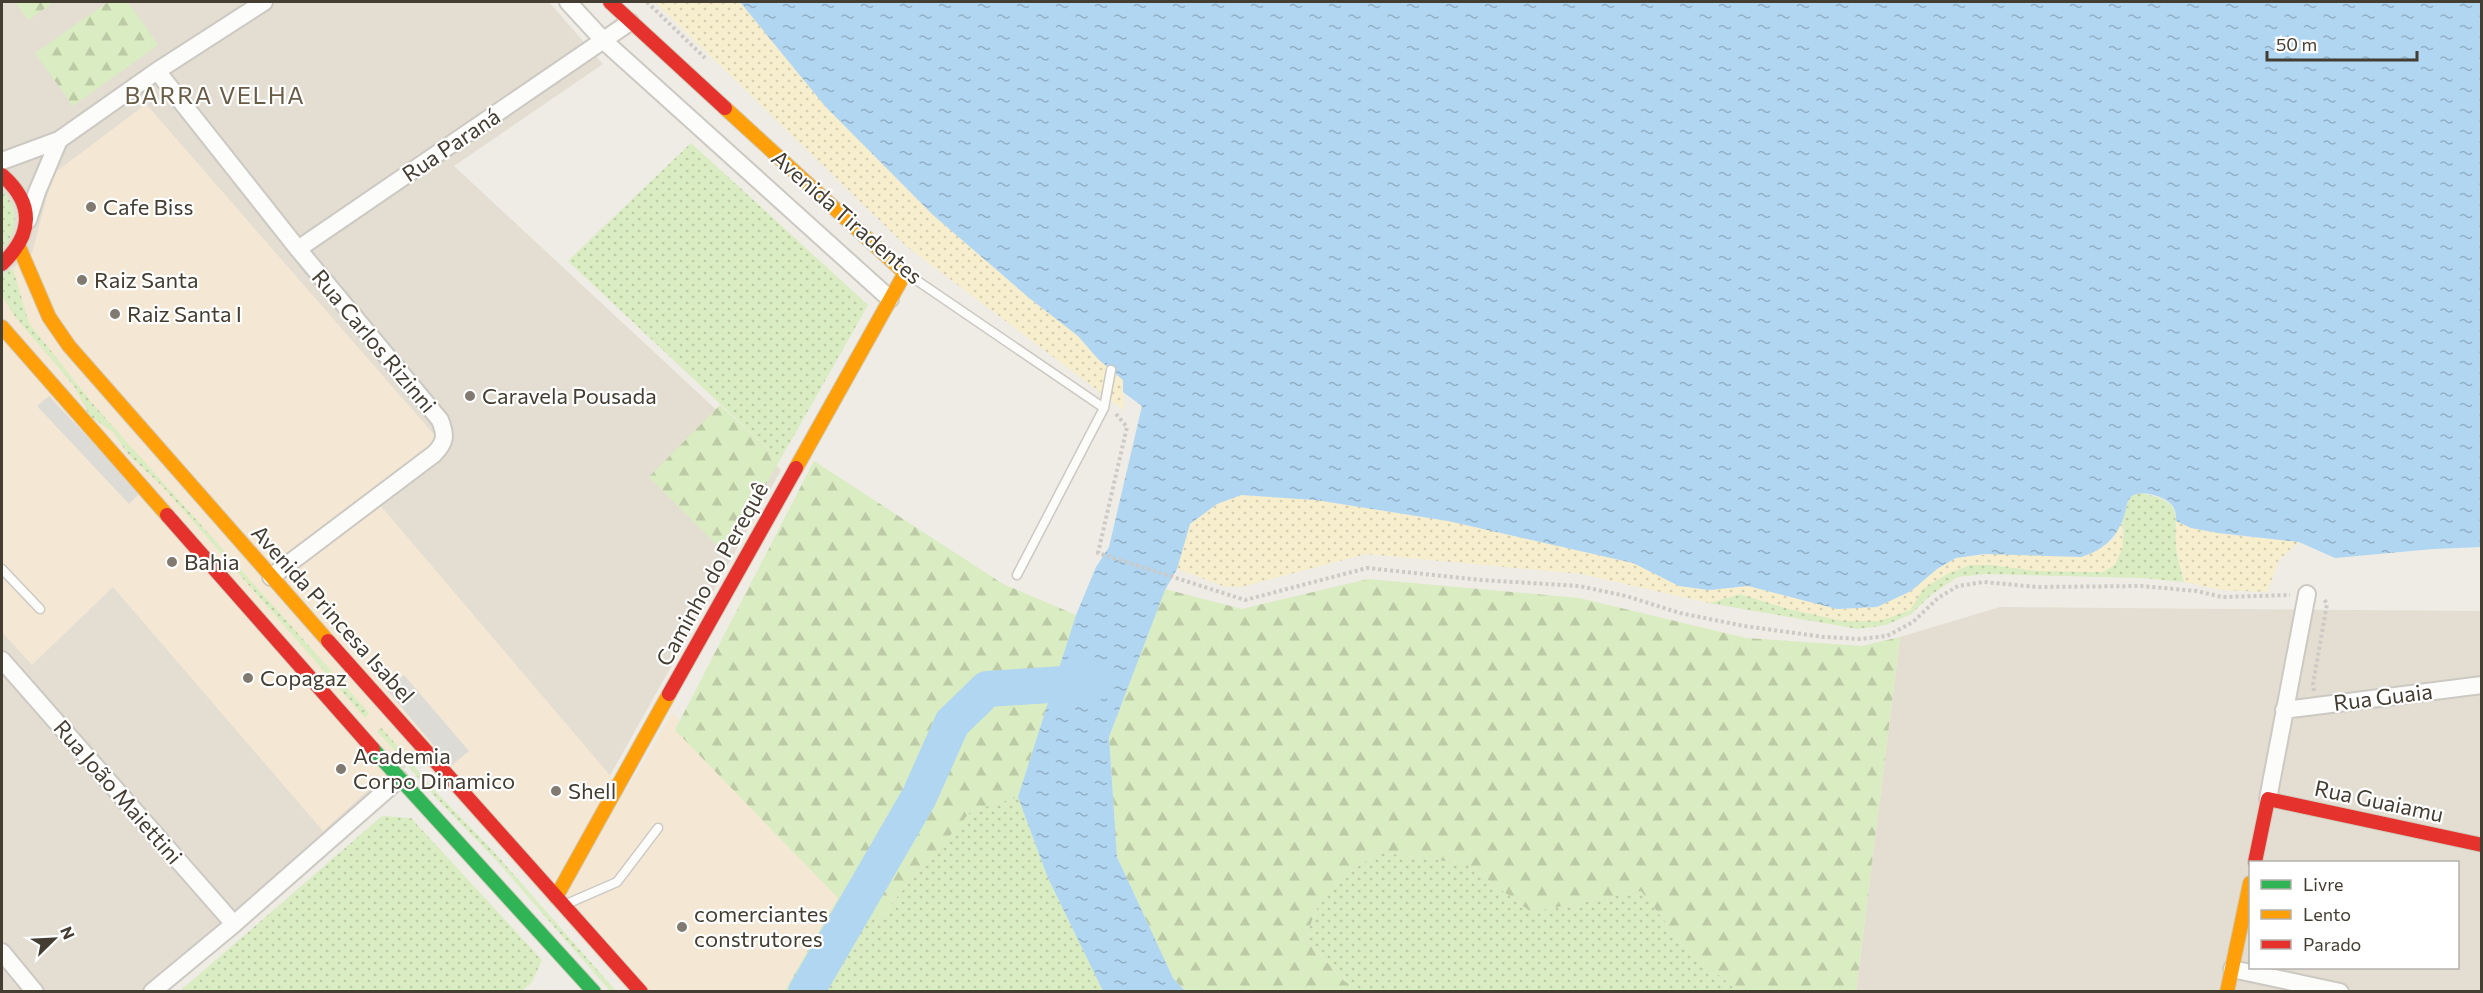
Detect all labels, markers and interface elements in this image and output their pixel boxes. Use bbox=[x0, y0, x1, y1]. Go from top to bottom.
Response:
scale bar bbox=[2267, 24, 2417, 62]
text: 50 m bbox=[2276, 33, 2317, 55]
district label: BARRA VELHA bbox=[125, 80, 305, 109]
street label: Rua Paraná bbox=[397, 102, 505, 187]
street label: Avenida Tiradentes bbox=[766, 144, 928, 289]
place label: Cafe Biss bbox=[103, 193, 193, 220]
marker: Cafe Biss bbox=[84, 200, 98, 214]
street label: Rua Carlos Rizinni bbox=[307, 264, 442, 418]
place label: Raiz Santa bbox=[94, 266, 199, 293]
marker: Raiz Santa bbox=[75, 273, 89, 287]
place label: Raiz Santa I bbox=[127, 300, 242, 327]
marker: Raiz Santa I bbox=[108, 307, 122, 321]
place label: Caravela Pousada bbox=[482, 382, 657, 409]
marker: Caravela Pousada bbox=[463, 389, 477, 403]
street label: Caminho do Perequê bbox=[650, 477, 773, 670]
street label: Avenida Princesa Isabel bbox=[246, 519, 421, 708]
place label: Bahia bbox=[184, 548, 239, 575]
marker: Bahia bbox=[165, 555, 179, 569]
place label: Copagaz bbox=[260, 664, 347, 691]
marker: Copagaz bbox=[241, 671, 255, 685]
street label: Rua Guaia bbox=[2332, 677, 2434, 716]
street label: Rua João Maiettini bbox=[48, 714, 188, 869]
place label: Academia Corpo Dinamico bbox=[353, 742, 515, 794]
marker: Academia Corpo Dinamico bbox=[334, 762, 348, 776]
street label: Rua Guaiamu bbox=[2312, 774, 2446, 827]
place label: Shell bbox=[568, 777, 616, 804]
marker: Shell bbox=[549, 784, 563, 798]
legend bbox=[2249, 861, 2459, 969]
text: Livre bbox=[2303, 873, 2344, 895]
place label: comerciantes construtores bbox=[694, 900, 828, 952]
text: Lento bbox=[2303, 903, 2351, 925]
north arrow bbox=[24, 909, 84, 969]
marker: comerciantes construtores bbox=[675, 920, 689, 934]
text: N bbox=[57, 923, 79, 942]
text: Parado bbox=[2303, 933, 2361, 955]

